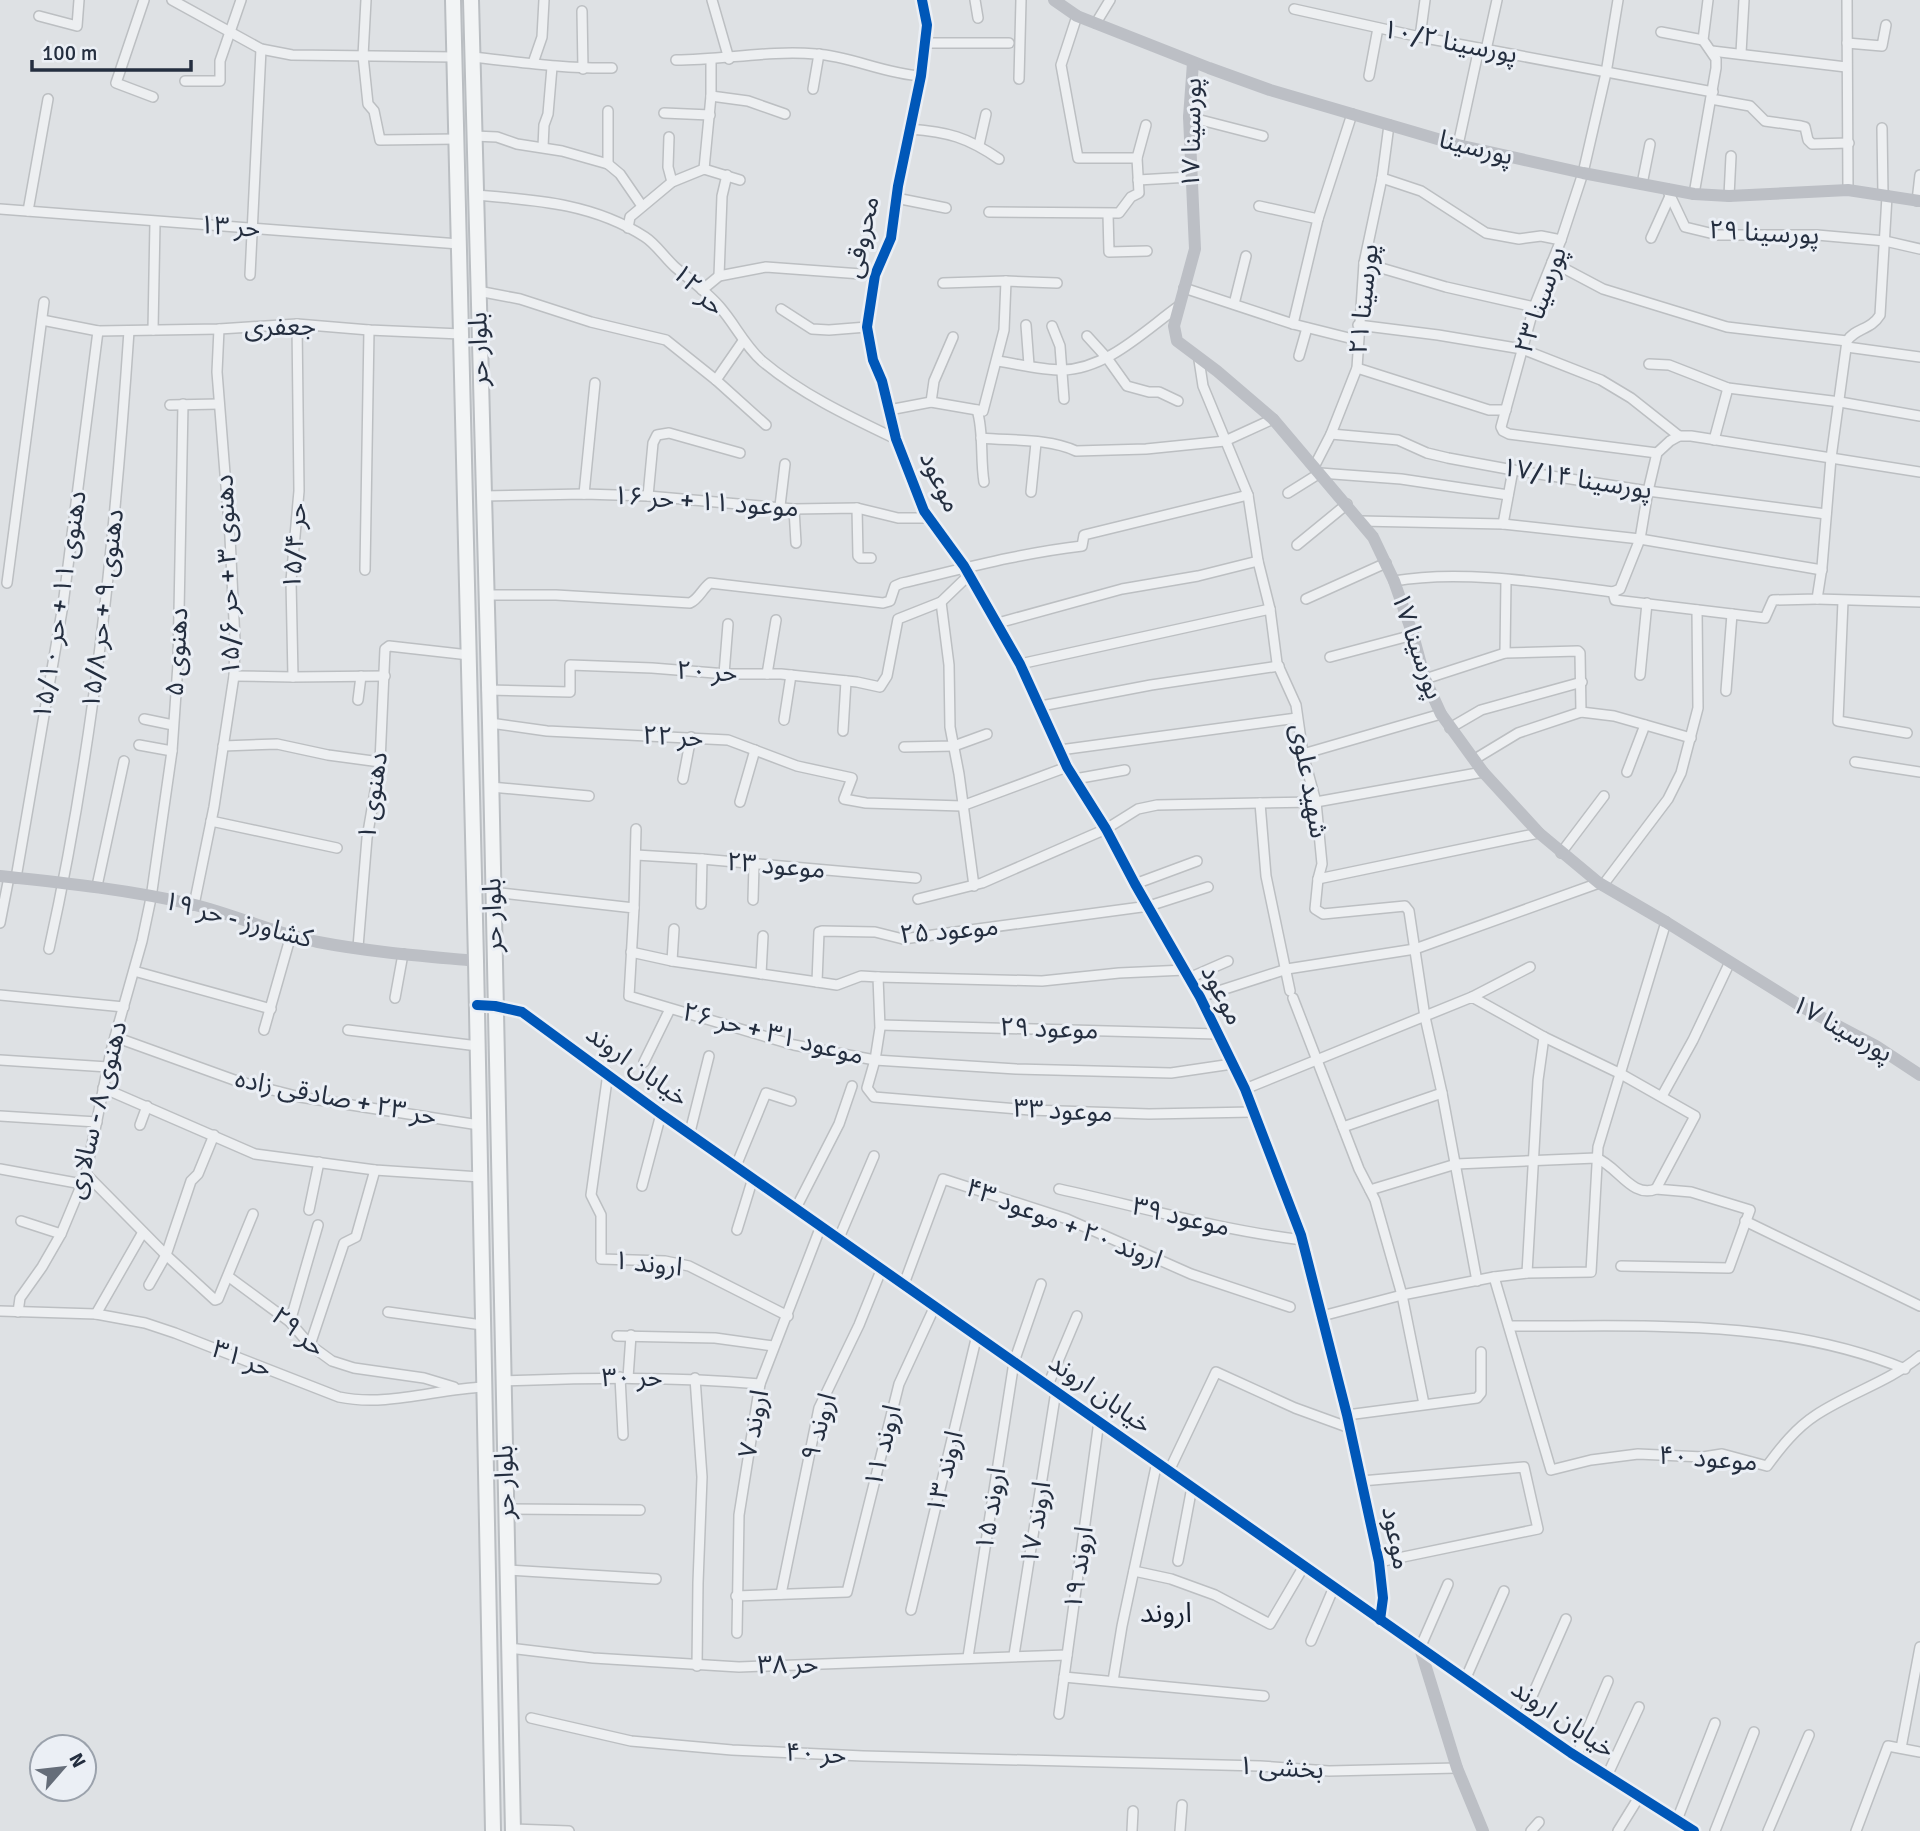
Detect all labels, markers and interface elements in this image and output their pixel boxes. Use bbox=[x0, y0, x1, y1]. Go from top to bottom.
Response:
street label: پورسینا ۱۰/۲ bbox=[1380, 13, 1520, 71]
scale bar bbox=[32, 28, 191, 72]
text: 100 m bbox=[42, 40, 97, 66]
street label: پورسینا ۱۷ bbox=[1175, 77, 1209, 189]
street label: پورسینا bbox=[1436, 123, 1516, 173]
street label: محروقی bbox=[837, 193, 887, 281]
street label: حر ۱۳ bbox=[198, 209, 262, 245]
street label: پورسینا ۲۹ bbox=[1708, 214, 1820, 252]
street label: پورسینا ۲۱ bbox=[1342, 242, 1386, 356]
street label: پورسینا ۲۳ bbox=[1508, 242, 1574, 358]
street label: حر ۱۲ bbox=[665, 257, 731, 323]
street label: جعفری bbox=[244, 310, 316, 344]
street label: بلوار حر bbox=[462, 312, 496, 387]
street label: موعود bbox=[912, 446, 968, 518]
street label: پورسینا ۱۷/۱۴ bbox=[1500, 451, 1654, 507]
street label: دهنوی ۳ + حر ۱۵/۶ bbox=[208, 474, 248, 676]
street label: موعود ۱۱ + حر ۱۶ bbox=[612, 480, 800, 524]
street label: دهنوی ۱۱ + حر ۱۵/۱۰ bbox=[26, 488, 94, 722]
street label: حر ۱۵/۴ bbox=[276, 502, 314, 590]
street label: دهنوی ۹ + حر ۱۵/۸ bbox=[75, 507, 131, 711]
street label: پورسینا ۱۷ bbox=[1384, 588, 1450, 704]
street label: دهنوی ۵ bbox=[159, 607, 195, 697]
street label: حر ۲۰ bbox=[676, 654, 738, 690]
street label: حر ۲۲ bbox=[642, 719, 704, 755]
street label: شهید علوی bbox=[1283, 721, 1335, 841]
street label: دهنوی ۱ bbox=[351, 750, 395, 842]
street label: موعود ۲۳ bbox=[725, 846, 827, 886]
street label: بلوار حر bbox=[476, 878, 510, 953]
street label: کشاورز - حر ۱۹ bbox=[160, 885, 316, 955]
street label: موعود ۲۵ bbox=[898, 911, 1000, 951]
street label: موعود bbox=[1193, 959, 1251, 1031]
street label: پورسینا ۱۷ bbox=[1786, 988, 1898, 1070]
street label: موعود ۳۱ + حر ۲۶ bbox=[679, 996, 867, 1072]
street label: موعود ۲۹ bbox=[999, 1011, 1099, 1047]
street label: دهنوی ۸ - سالاری bbox=[59, 1018, 135, 1202]
street label: خیابان اروند bbox=[580, 1018, 694, 1114]
street label: حر ۲۳ + صادقی زاده bbox=[233, 1063, 439, 1133]
street label: موعود ۳۳ bbox=[1013, 1092, 1113, 1130]
street label: اروند ۲۰ + موعود ۴۳ bbox=[961, 1172, 1167, 1276]
street label: موعود ۳۹ bbox=[1129, 1190, 1233, 1244]
street label: اروند ۱ bbox=[612, 1244, 684, 1284]
street label: حر ۲۹ bbox=[264, 1300, 332, 1364]
street label: حر ۳۱ bbox=[208, 1333, 276, 1385]
street label: خیابان اروند bbox=[1042, 1347, 1158, 1441]
street label: حر ۳۰ bbox=[601, 1362, 663, 1394]
street label: اروند ۷ bbox=[732, 1387, 776, 1461]
street label: اروند ۹ bbox=[794, 1390, 844, 1464]
street label: اروند ۱۱ bbox=[857, 1402, 909, 1490]
street label: اروند ۱۳ bbox=[919, 1428, 971, 1516]
street label: موعود ۴۰ bbox=[1657, 1440, 1759, 1478]
street label: بلوار حر bbox=[488, 1445, 522, 1520]
street label: اروند ۱۵ bbox=[969, 1465, 1013, 1553]
street label: اروند ۱۷ bbox=[1014, 1479, 1058, 1567]
street label: موعود bbox=[1374, 1504, 1418, 1572]
street label: اروند ۱۹ bbox=[1057, 1524, 1101, 1612]
district label: اروند bbox=[1140, 1596, 1192, 1630]
street label: حر ۳۸ bbox=[757, 1648, 819, 1682]
street label: خیابان اروند bbox=[1505, 1673, 1621, 1765]
north arrow bbox=[28, 1733, 98, 1803]
street label: حر ۴۰ bbox=[785, 1736, 847, 1772]
text: N bbox=[63, 1749, 91, 1772]
street label: بخشی ۱ bbox=[1238, 1750, 1324, 1786]

